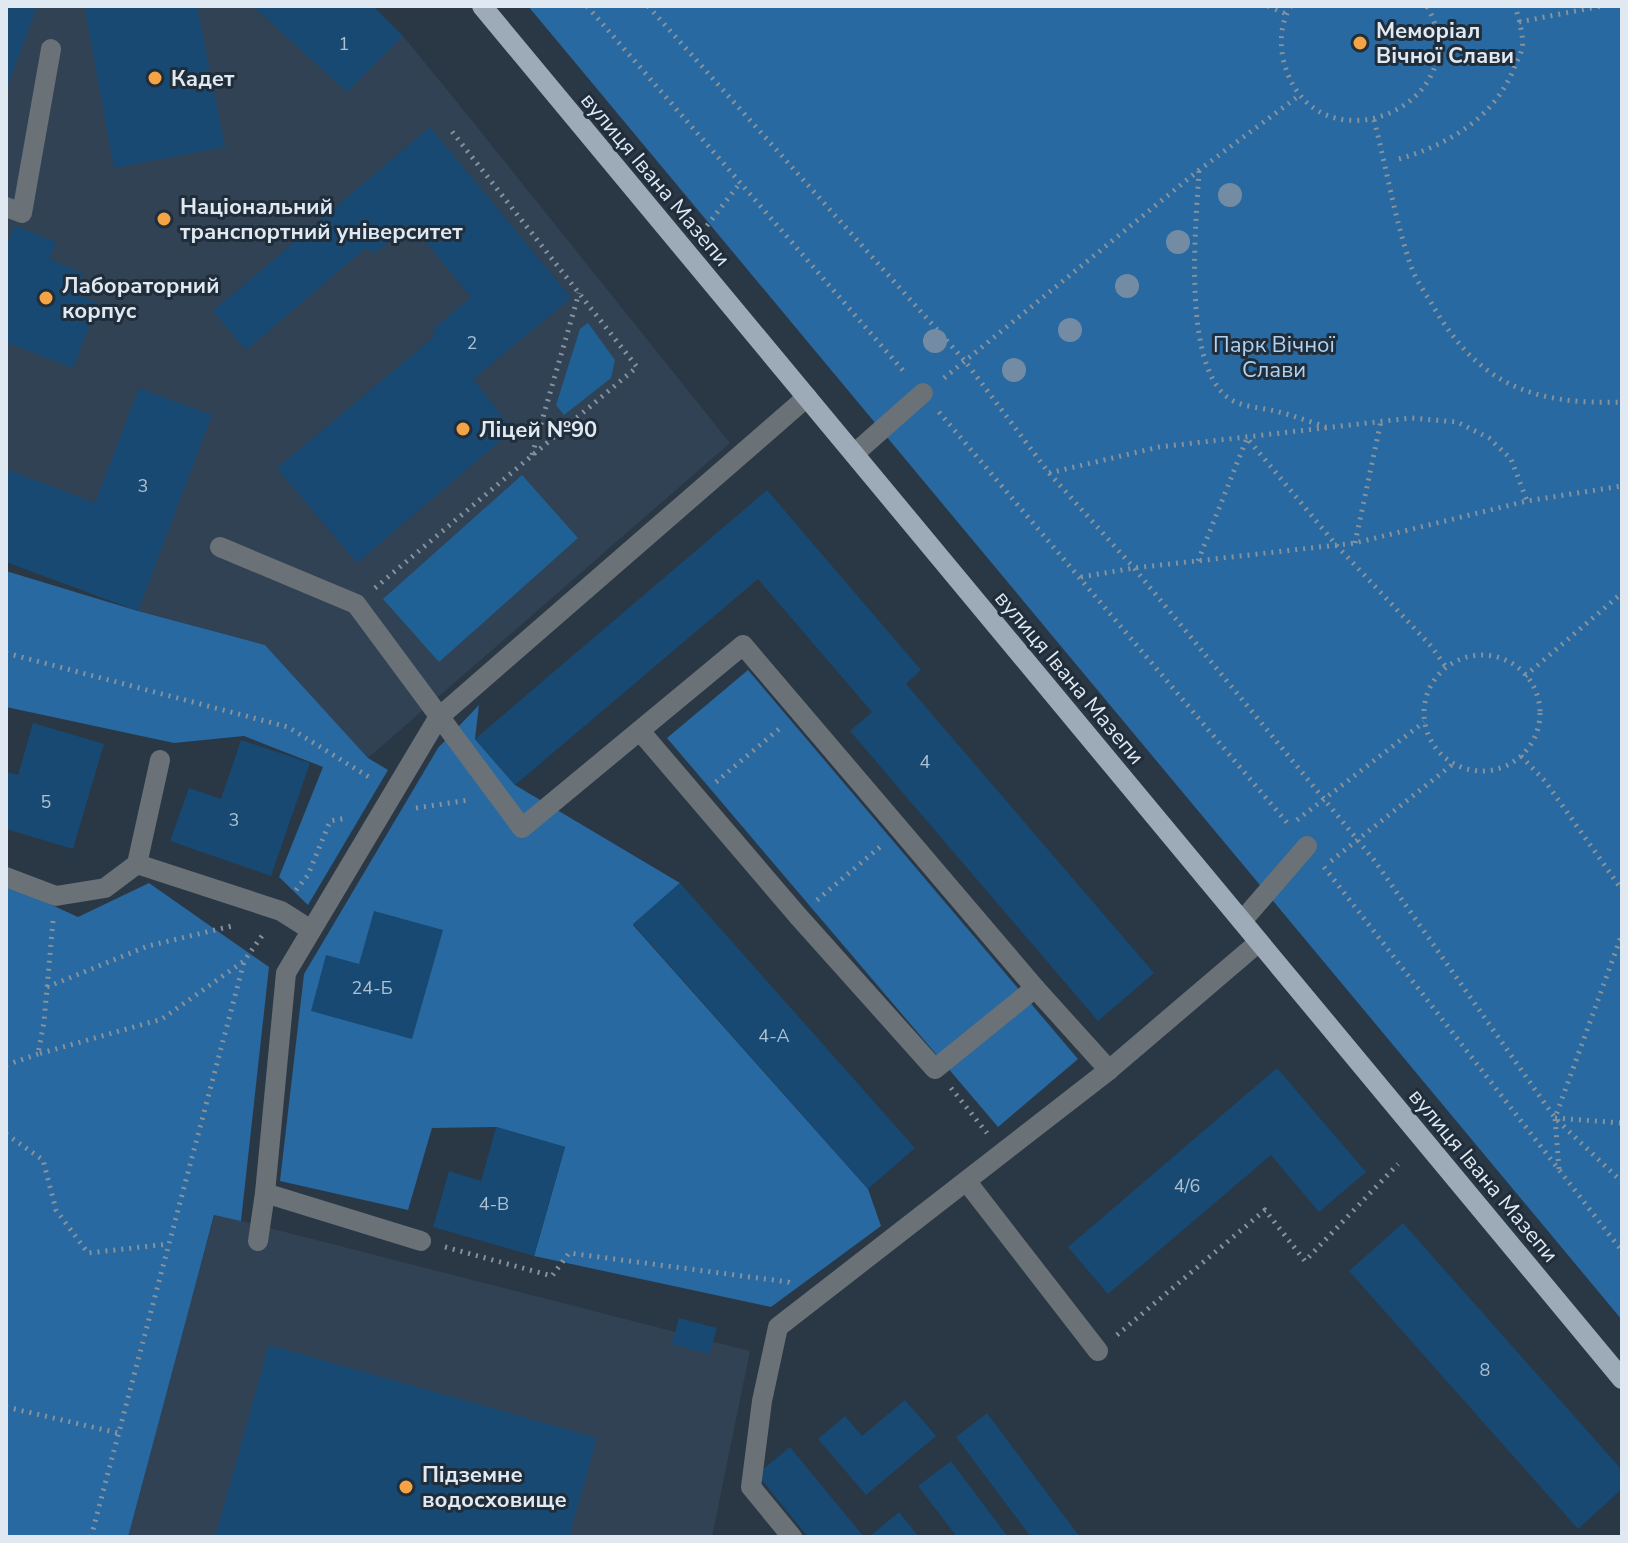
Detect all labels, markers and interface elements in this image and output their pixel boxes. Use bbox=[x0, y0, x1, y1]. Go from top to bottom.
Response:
place label: Меморіал Вічної Слави bbox=[1376, 16, 1514, 71]
house number: 1 bbox=[339, 32, 349, 56]
marker: Меморіал Вічної Слави bbox=[1351, 34, 1369, 52]
place label: Кадет bbox=[171, 64, 235, 94]
marker: Кадет bbox=[146, 69, 164, 87]
street label: вулиця Івана Мазепи bbox=[574, 86, 737, 273]
place label: Національний транспортний університет bbox=[180, 192, 463, 247]
marker: Національний транспортний університет bbox=[155, 210, 173, 228]
place label: Лабораторний корпус bbox=[62, 271, 219, 326]
marker: Лабораторний корпус bbox=[37, 289, 55, 307]
park label: Парк Вічної Слави bbox=[1213, 330, 1336, 385]
house number: 2 bbox=[467, 331, 477, 355]
place label: Ліцей №90 bbox=[479, 415, 597, 445]
marker: Ліцей №90 bbox=[454, 420, 472, 438]
house number: 3 bbox=[138, 474, 148, 498]
street label: вулиця Івана Мазепи bbox=[988, 584, 1151, 771]
house number: 4 bbox=[920, 750, 931, 774]
house number: 5 bbox=[41, 790, 51, 814]
house number: 3 bbox=[229, 808, 239, 832]
house number: 24-Б bbox=[351, 976, 393, 1000]
house number: 4-А bbox=[758, 1024, 790, 1048]
street label: вулиця Івана Мазепи bbox=[1402, 1082, 1565, 1269]
house number: 4/6 bbox=[1174, 1174, 1200, 1198]
house number: 4-В bbox=[479, 1192, 509, 1216]
house number: 8 bbox=[1480, 1358, 1490, 1382]
place label: Підземне водосховище bbox=[422, 1460, 567, 1515]
marker: Підземне водосховище bbox=[397, 1478, 415, 1496]

